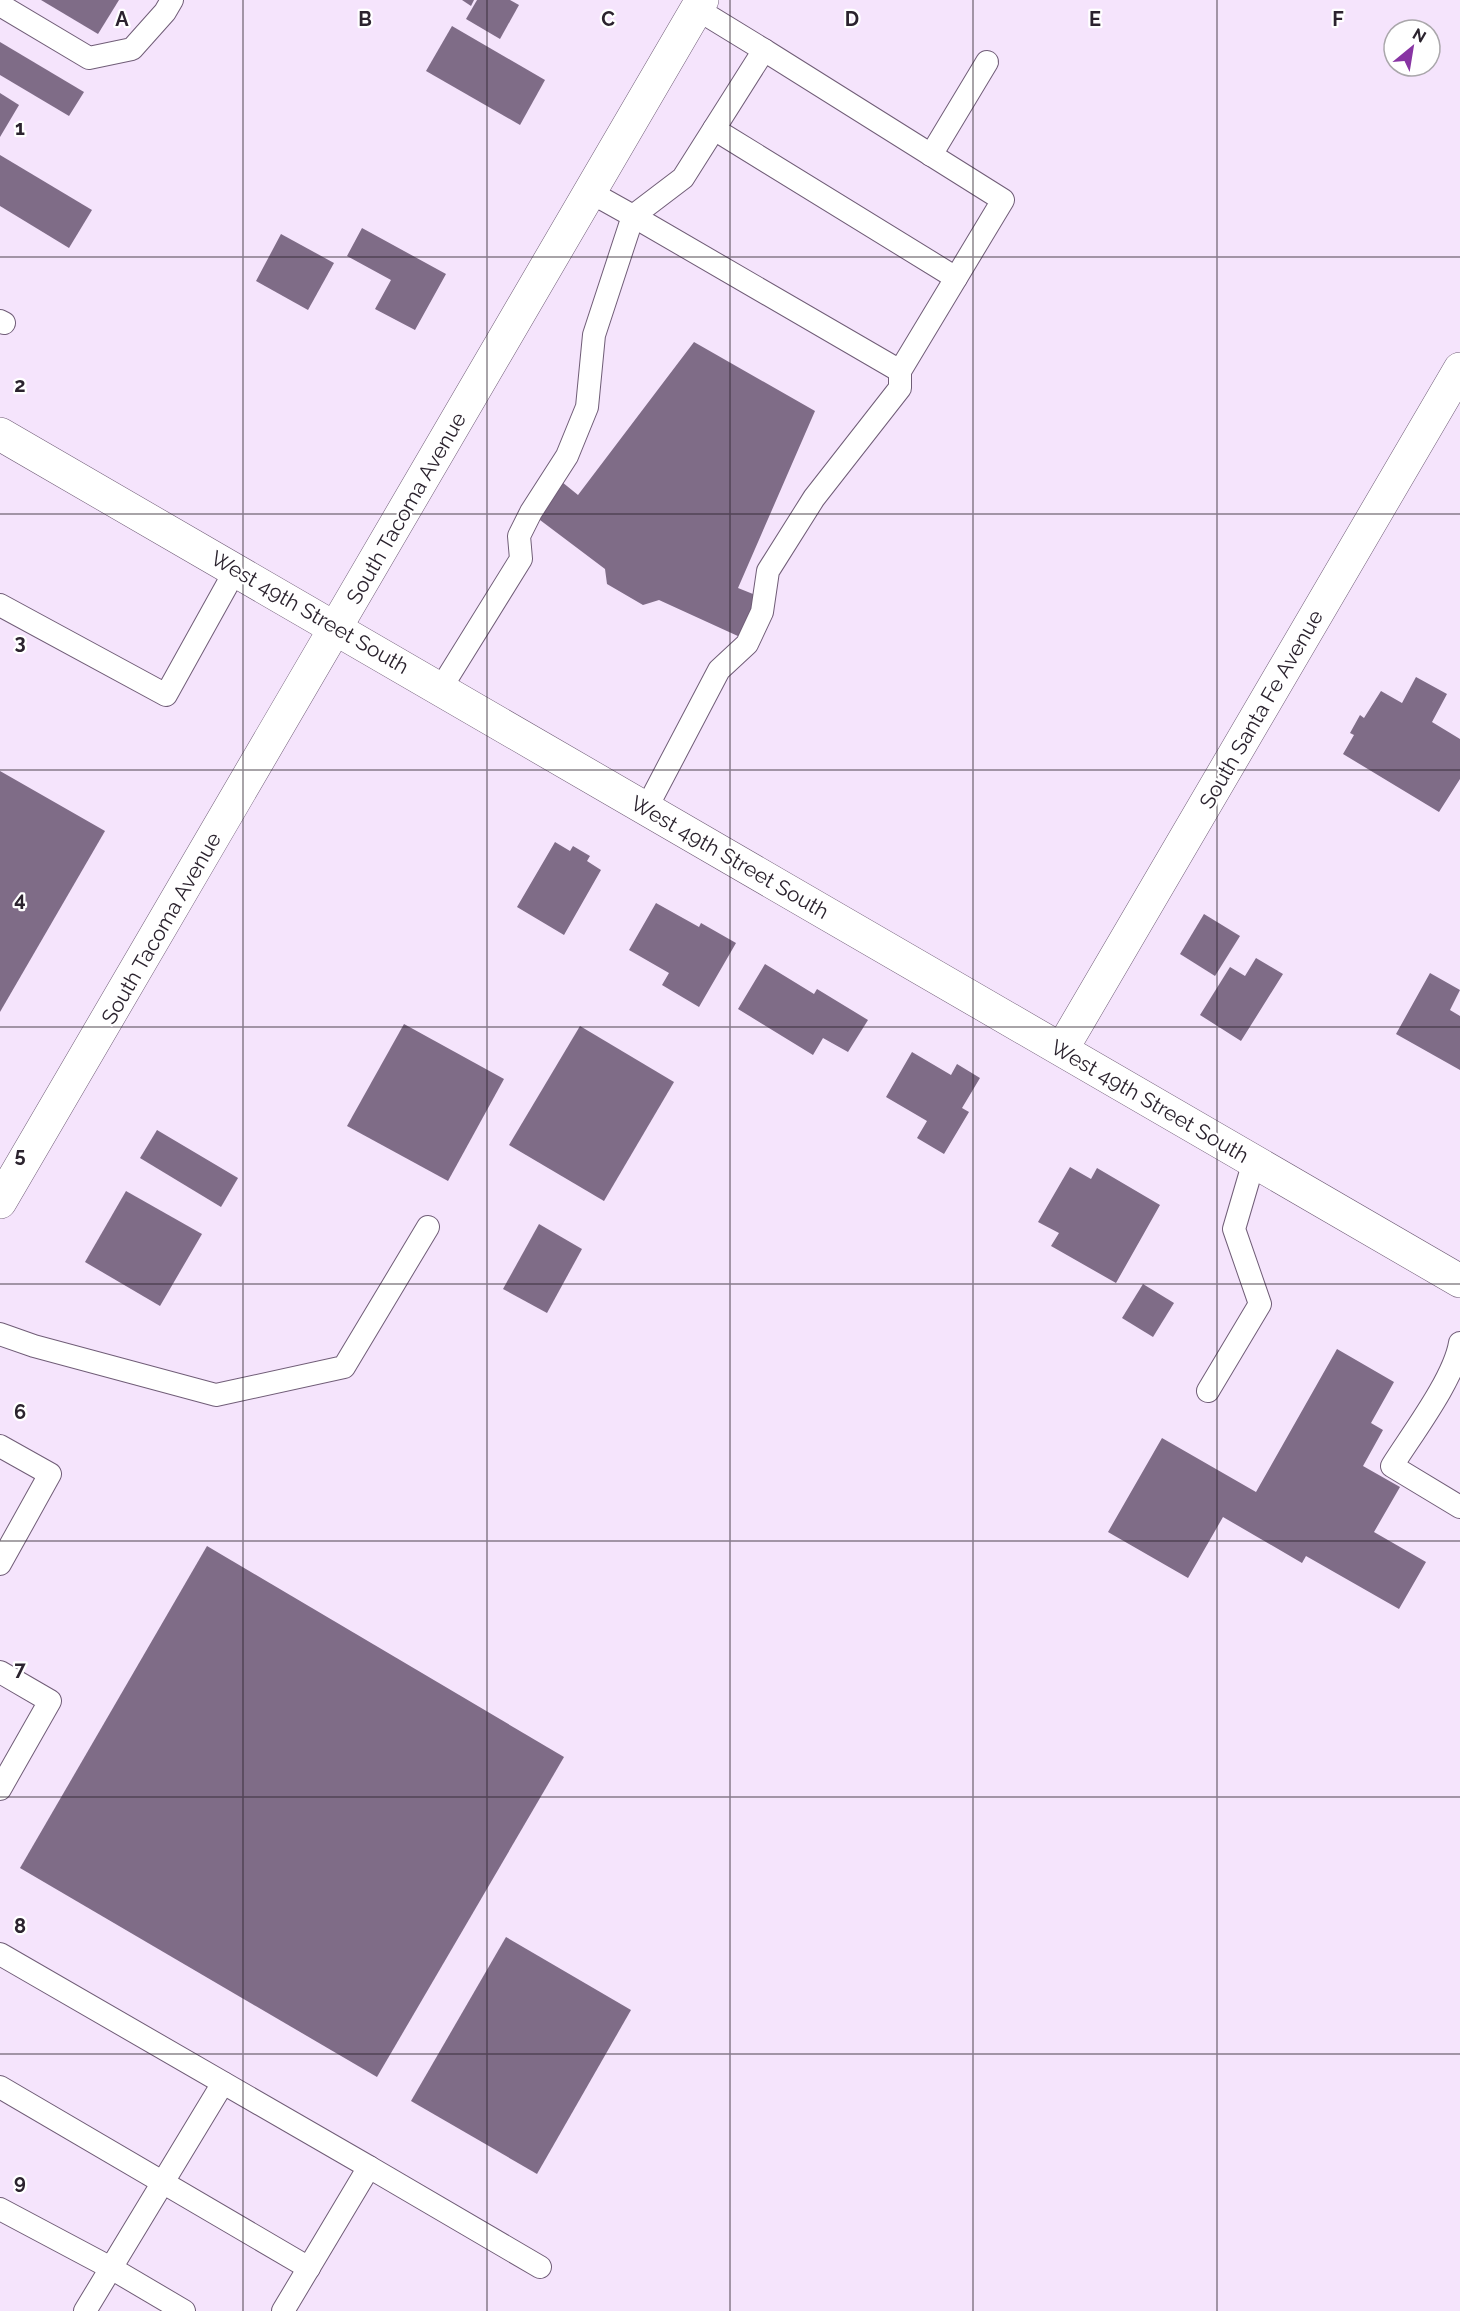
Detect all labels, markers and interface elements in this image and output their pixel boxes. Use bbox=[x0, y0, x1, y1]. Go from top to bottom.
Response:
text: A bbox=[115, 7, 129, 31]
text: B bbox=[358, 7, 372, 31]
text: C bbox=[601, 7, 615, 31]
text: D bbox=[845, 7, 859, 31]
text: E bbox=[1089, 7, 1101, 31]
text: F bbox=[1332, 7, 1344, 31]
north arrow bbox=[1382, 18, 1442, 78]
text: N bbox=[1409, 24, 1429, 47]
text: 1 bbox=[15, 116, 25, 140]
text: 2 bbox=[14, 373, 26, 397]
street label: South Tacoma Avenue bbox=[341, 408, 471, 608]
street label: West 49th Street South bbox=[207, 545, 413, 679]
street label: South Santa Fe Avenue bbox=[1194, 605, 1328, 813]
text: 3 bbox=[14, 630, 26, 654]
street label: West 49th Street South bbox=[627, 790, 833, 924]
street label: South Tacoma Avenue bbox=[96, 828, 226, 1028]
text: 4 bbox=[14, 887, 26, 911]
street label: West 49th Street South bbox=[1047, 1034, 1253, 1168]
text: 5 bbox=[14, 1143, 26, 1167]
text: 6 bbox=[14, 1400, 26, 1424]
text: 7 bbox=[14, 1657, 26, 1681]
text: 8 bbox=[14, 1914, 26, 1938]
text: 9 bbox=[14, 2170, 26, 2194]

